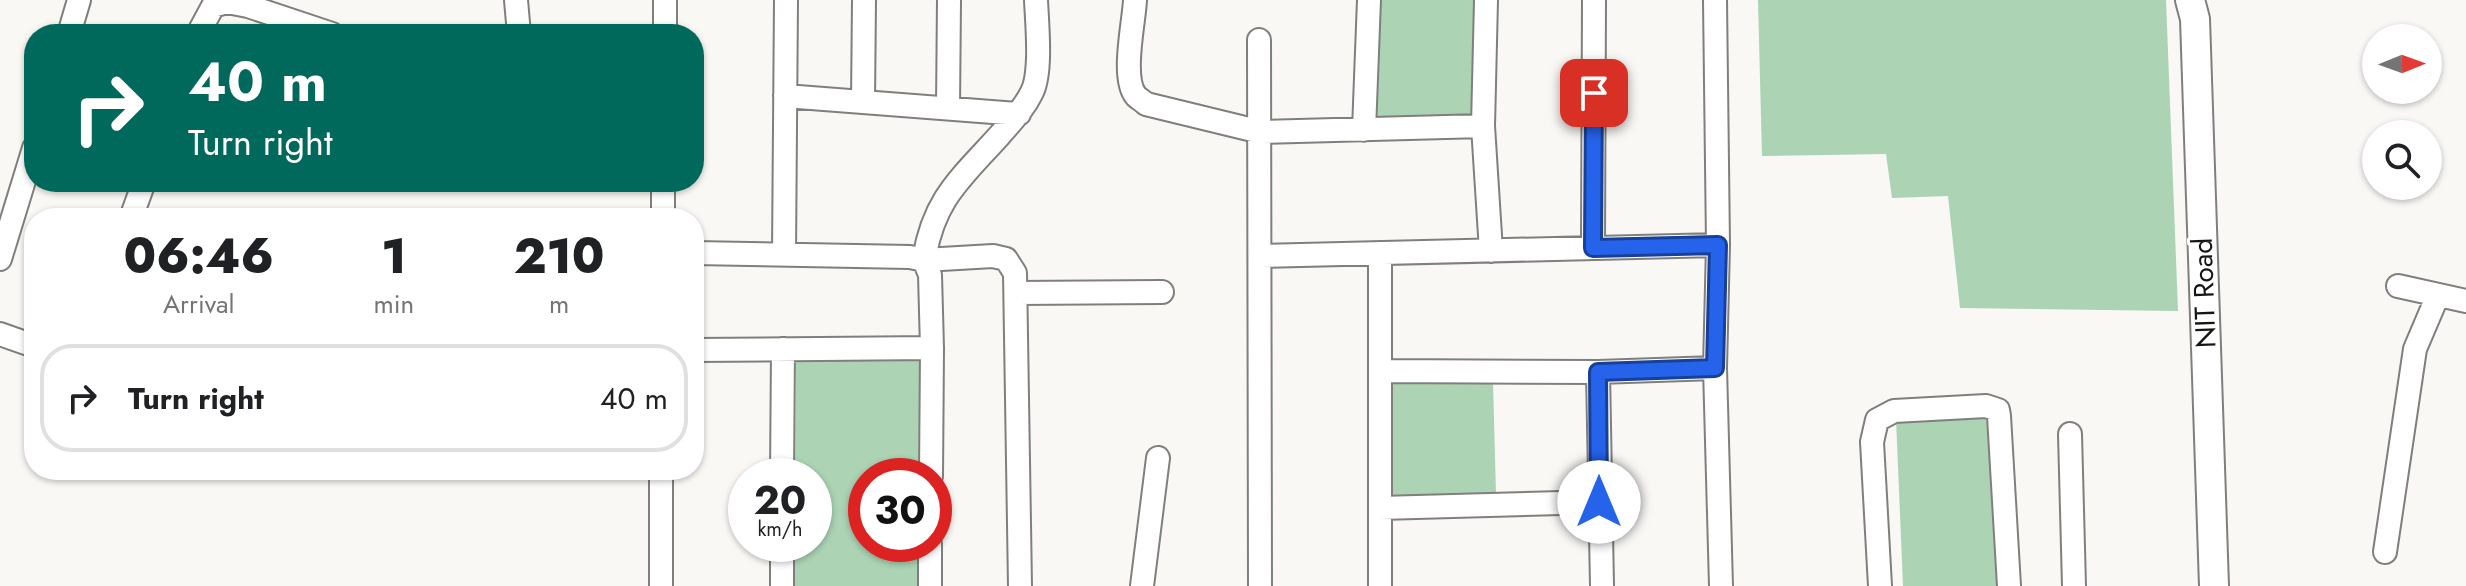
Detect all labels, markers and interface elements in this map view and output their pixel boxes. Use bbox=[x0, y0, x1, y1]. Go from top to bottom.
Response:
north arrow bbox=[2362, 24, 2442, 104]
map controls bbox=[2362, 24, 2442, 200]
text: 40 m bbox=[188, 41, 327, 122]
icon: right bbox=[56, 56, 160, 160]
pin bbox=[1560, 59, 1628, 127]
icon: arrive bbox=[1572, 71, 1616, 115]
text: Turn right bbox=[188, 116, 333, 168]
button: search bbox=[2362, 120, 2442, 200]
text: 06:46 bbox=[124, 222, 274, 291]
text: 1 bbox=[381, 222, 407, 291]
text: 210 bbox=[514, 222, 604, 291]
street label: NIT Road bbox=[2182, 237, 2226, 349]
text: Arrival bbox=[163, 285, 235, 323]
text: min bbox=[374, 285, 414, 323]
text: m bbox=[549, 285, 569, 323]
icon: right bbox=[60, 376, 104, 420]
text: Turn right bbox=[128, 377, 264, 420]
text: 40 m bbox=[600, 377, 668, 420]
speed limit sign: 30 bbox=[848, 458, 952, 562]
position arrow bbox=[1557, 460, 1641, 544]
text: 20 bbox=[754, 471, 806, 529]
text: km/h bbox=[757, 515, 803, 544]

